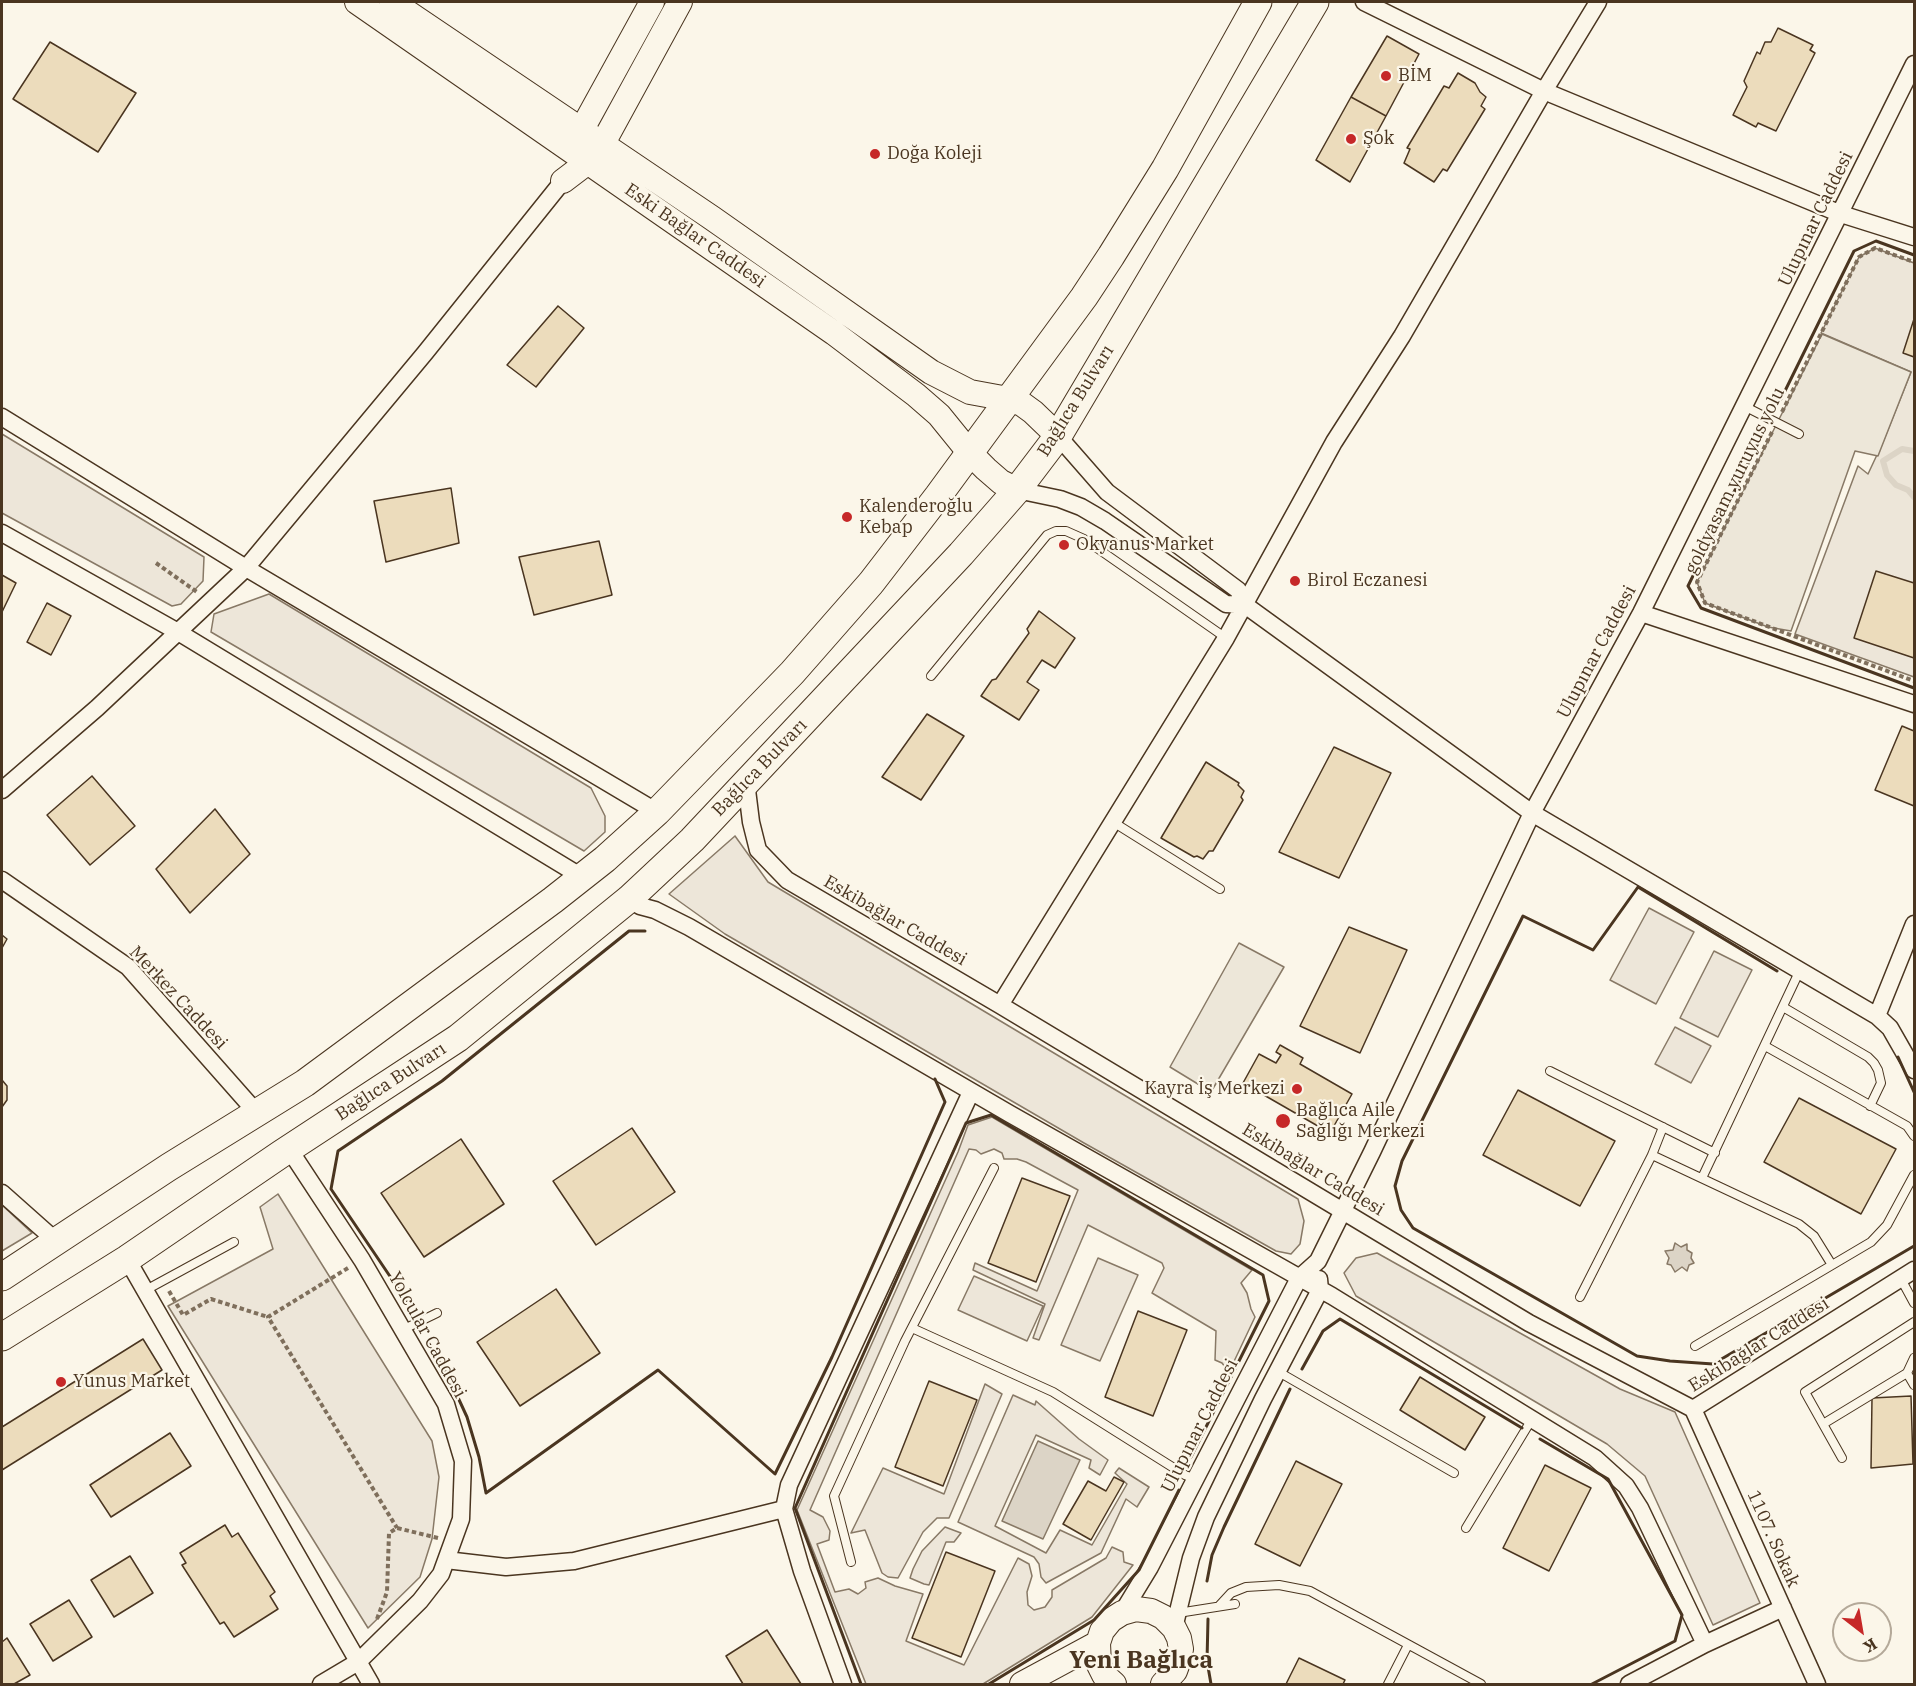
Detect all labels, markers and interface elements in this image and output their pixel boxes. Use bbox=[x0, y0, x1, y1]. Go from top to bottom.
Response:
place label: BİM bbox=[1398, 65, 1432, 87]
marker: BİM bbox=[1379, 69, 1393, 83]
place label: Şok bbox=[1363, 128, 1394, 150]
marker: Şok bbox=[1344, 132, 1358, 146]
place label: Doğa Koleji bbox=[887, 143, 982, 165]
marker: Doğa Koleji bbox=[868, 147, 882, 161]
street label: Ulupınar Caddesi bbox=[1774, 148, 1858, 290]
street label: Eski Bağlar Caddesi bbox=[620, 179, 770, 293]
street label: Bağlıca Bulvarı bbox=[1033, 341, 1119, 461]
street label: goldyasam yuruyus yolu bbox=[1680, 384, 1790, 578]
place label: Kalenderoğlu Kebap bbox=[859, 496, 973, 538]
marker: Kalenderoğlu Kebap bbox=[840, 510, 854, 524]
place label: Okyanus Market bbox=[1076, 534, 1214, 556]
marker: Okyanus Market bbox=[1057, 538, 1071, 552]
place label: Birol Eczanesi bbox=[1307, 570, 1428, 592]
marker: Birol Eczanesi bbox=[1288, 574, 1302, 588]
street label: Ulupınar Caddesi bbox=[1553, 582, 1641, 722]
street label: Bağlıca Bulvarı bbox=[708, 715, 812, 821]
street label: Eskibağlar Caddesi bbox=[820, 871, 970, 971]
street label: Merkez Caddesi bbox=[124, 942, 232, 1054]
street label: Bağlıca Bulvarı bbox=[332, 1038, 450, 1126]
place label: Kayra İş Merkezi bbox=[1144, 1078, 1285, 1100]
marker: Kayra İş Merkezi bbox=[1290, 1082, 1304, 1096]
place label: Bağlıca Aile Sağlığı Merkezi bbox=[1296, 1100, 1425, 1142]
marker: Bağlıca Aile Sağlığı Merkezi bbox=[1274, 1112, 1292, 1130]
street label: Eskibağlar Caddesi bbox=[1238, 1119, 1388, 1221]
street label: Yolcular Caddesi bbox=[383, 1268, 471, 1402]
street label: Eskibağlar Caddesi bbox=[1685, 1293, 1833, 1397]
street label: Ulupınar Caddesi bbox=[1157, 1355, 1243, 1497]
place label: Yunus Market bbox=[73, 1371, 190, 1393]
marker: Yunus Market bbox=[54, 1375, 68, 1389]
street label: 1107. Sokak bbox=[1742, 1487, 1804, 1591]
north arrow bbox=[1832, 1602, 1892, 1662]
text: K bbox=[1860, 1634, 1881, 1657]
district label: Yeni Bağlıca bbox=[1069, 1647, 1213, 1675]

